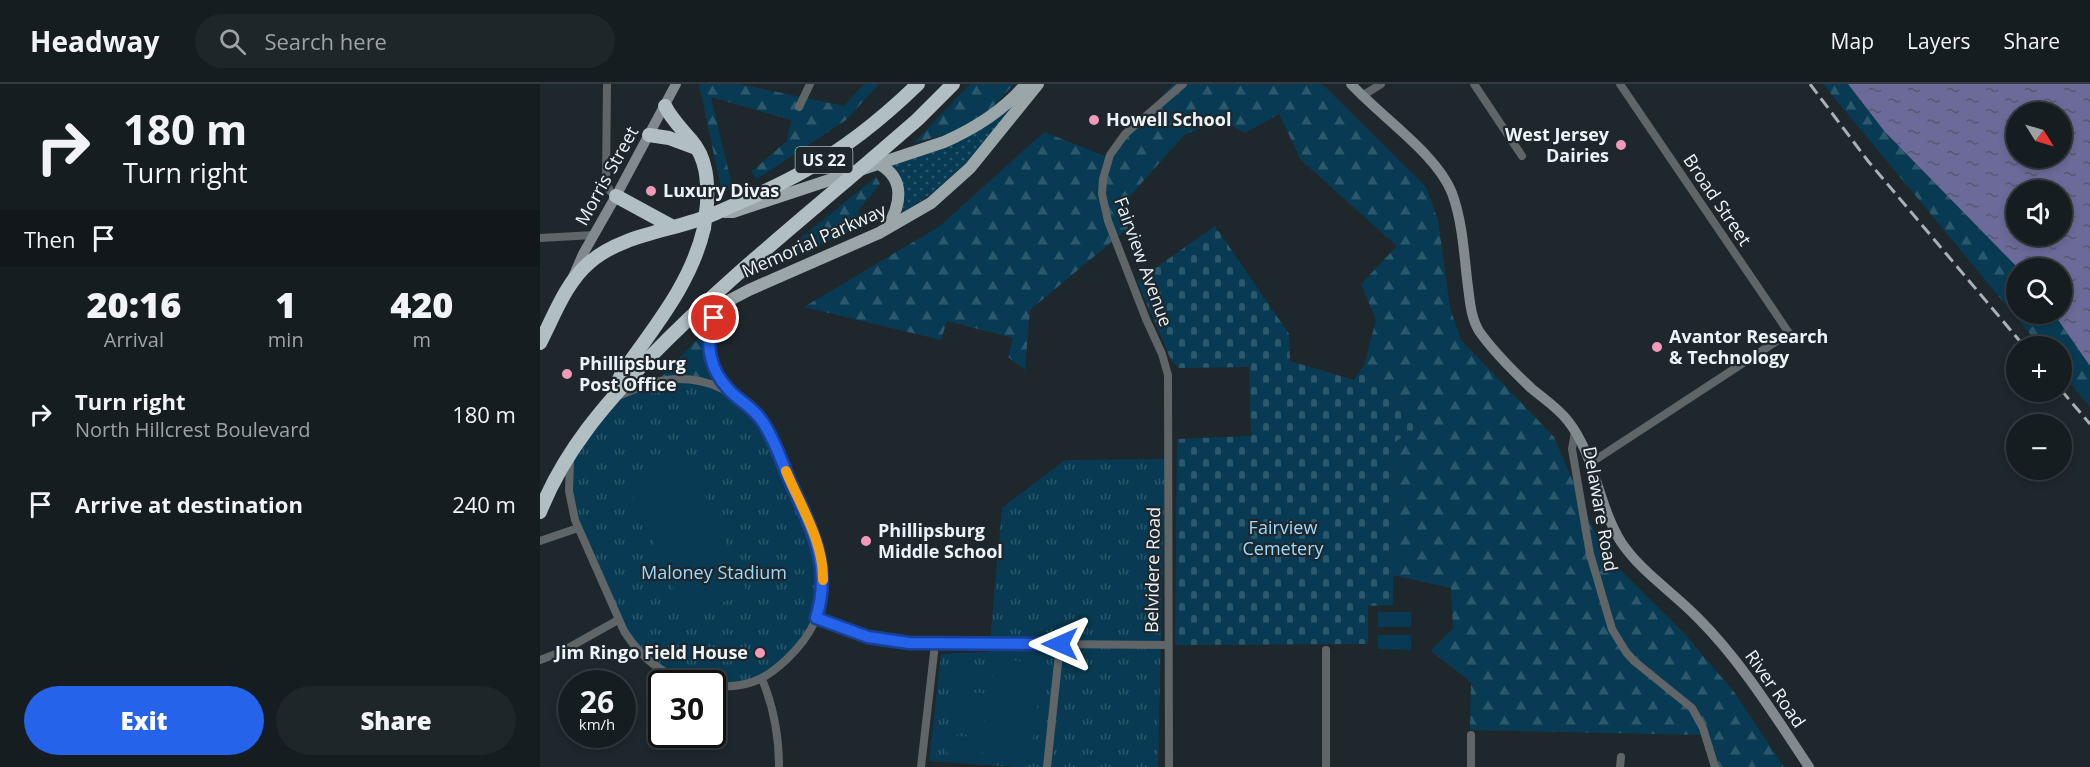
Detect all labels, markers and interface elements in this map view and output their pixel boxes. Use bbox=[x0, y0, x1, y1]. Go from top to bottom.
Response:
search box bbox=[195, 14, 615, 68]
text: Headway bbox=[30, 22, 159, 60]
icon: search bbox=[216, 25, 249, 58]
text: Search here bbox=[264, 26, 387, 56]
text: Map bbox=[1831, 27, 1874, 55]
text: Layers bbox=[1907, 27, 1971, 55]
text: Share bbox=[2004, 27, 2060, 55]
text: 180 m bbox=[123, 100, 247, 157]
north arrow bbox=[2006, 102, 2072, 168]
map controls bbox=[2006, 102, 2072, 480]
place label: Howell School bbox=[1106, 107, 1231, 131]
icon: right bbox=[24, 108, 102, 186]
marker: Howell School bbox=[1087, 113, 1101, 127]
street label: Morris Street bbox=[569, 122, 643, 229]
place label: West Jersey Dairies bbox=[1505, 122, 1610, 167]
marker: West Jersey Dairies bbox=[1614, 138, 1628, 152]
road number: US 22 bbox=[796, 147, 852, 173]
street label: Broad Street bbox=[1678, 149, 1757, 250]
text: Turn right bbox=[123, 154, 248, 191]
place label: Luxury Divas bbox=[663, 178, 779, 202]
button: sound bbox=[2006, 180, 2072, 246]
marker: Luxury Divas bbox=[644, 184, 658, 198]
street label: Fairview Avenue bbox=[1109, 194, 1178, 330]
street label: Memorial Parkway bbox=[738, 197, 890, 283]
icon: arrive bbox=[87, 222, 120, 255]
text: Then bbox=[24, 224, 75, 254]
button: search bbox=[2006, 258, 2072, 324]
text: 20:16 bbox=[87, 280, 181, 329]
text: 1 bbox=[275, 280, 296, 329]
text: 420 bbox=[390, 280, 453, 329]
pin bbox=[688, 292, 739, 343]
icon: arrive bbox=[697, 301, 730, 334]
place label: Avantor Research & Technology bbox=[1669, 324, 1828, 369]
text: Arrival bbox=[104, 326, 164, 353]
text: min bbox=[268, 326, 304, 353]
text: m bbox=[413, 326, 431, 353]
button: + bbox=[2006, 336, 2072, 402]
marker: Avantor Research & Technology bbox=[1650, 340, 1664, 354]
place label: Phillipsburg Post Office bbox=[579, 351, 686, 396]
marker: Phillipsburg Post Office bbox=[560, 367, 574, 381]
text: Turn right bbox=[75, 386, 186, 416]
icon: right bbox=[24, 398, 57, 431]
text: 180 m bbox=[452, 399, 516, 429]
button: − bbox=[2006, 414, 2072, 480]
text: North Hillcrest Boulevard bbox=[75, 416, 311, 443]
street label: Delaware Road bbox=[1578, 444, 1624, 573]
icon: arrive bbox=[24, 488, 57, 521]
text: Arrive at destination bbox=[75, 489, 303, 519]
text: 240 m bbox=[452, 489, 516, 519]
street label: Belvidere Road bbox=[1139, 507, 1165, 633]
park label: Fairview Cemetery bbox=[1242, 515, 1325, 560]
place label: Phillipsburg Middle School bbox=[878, 518, 1003, 563]
marker: Phillipsburg Middle School bbox=[859, 534, 873, 548]
park label: Maloney Stadium bbox=[641, 560, 787, 584]
position arrow bbox=[1028, 612, 1092, 676]
place label: Jim Ringo Field House bbox=[553, 640, 748, 664]
street label: River Road bbox=[1740, 645, 1811, 732]
marker: Jim Ringo Field House bbox=[753, 646, 767, 660]
speed limit sign: 30 bbox=[648, 670, 726, 748]
text: 26 bbox=[580, 681, 614, 722]
button: Exit bbox=[24, 686, 264, 755]
button: Share bbox=[276, 686, 516, 755]
text: km/h bbox=[579, 714, 615, 734]

